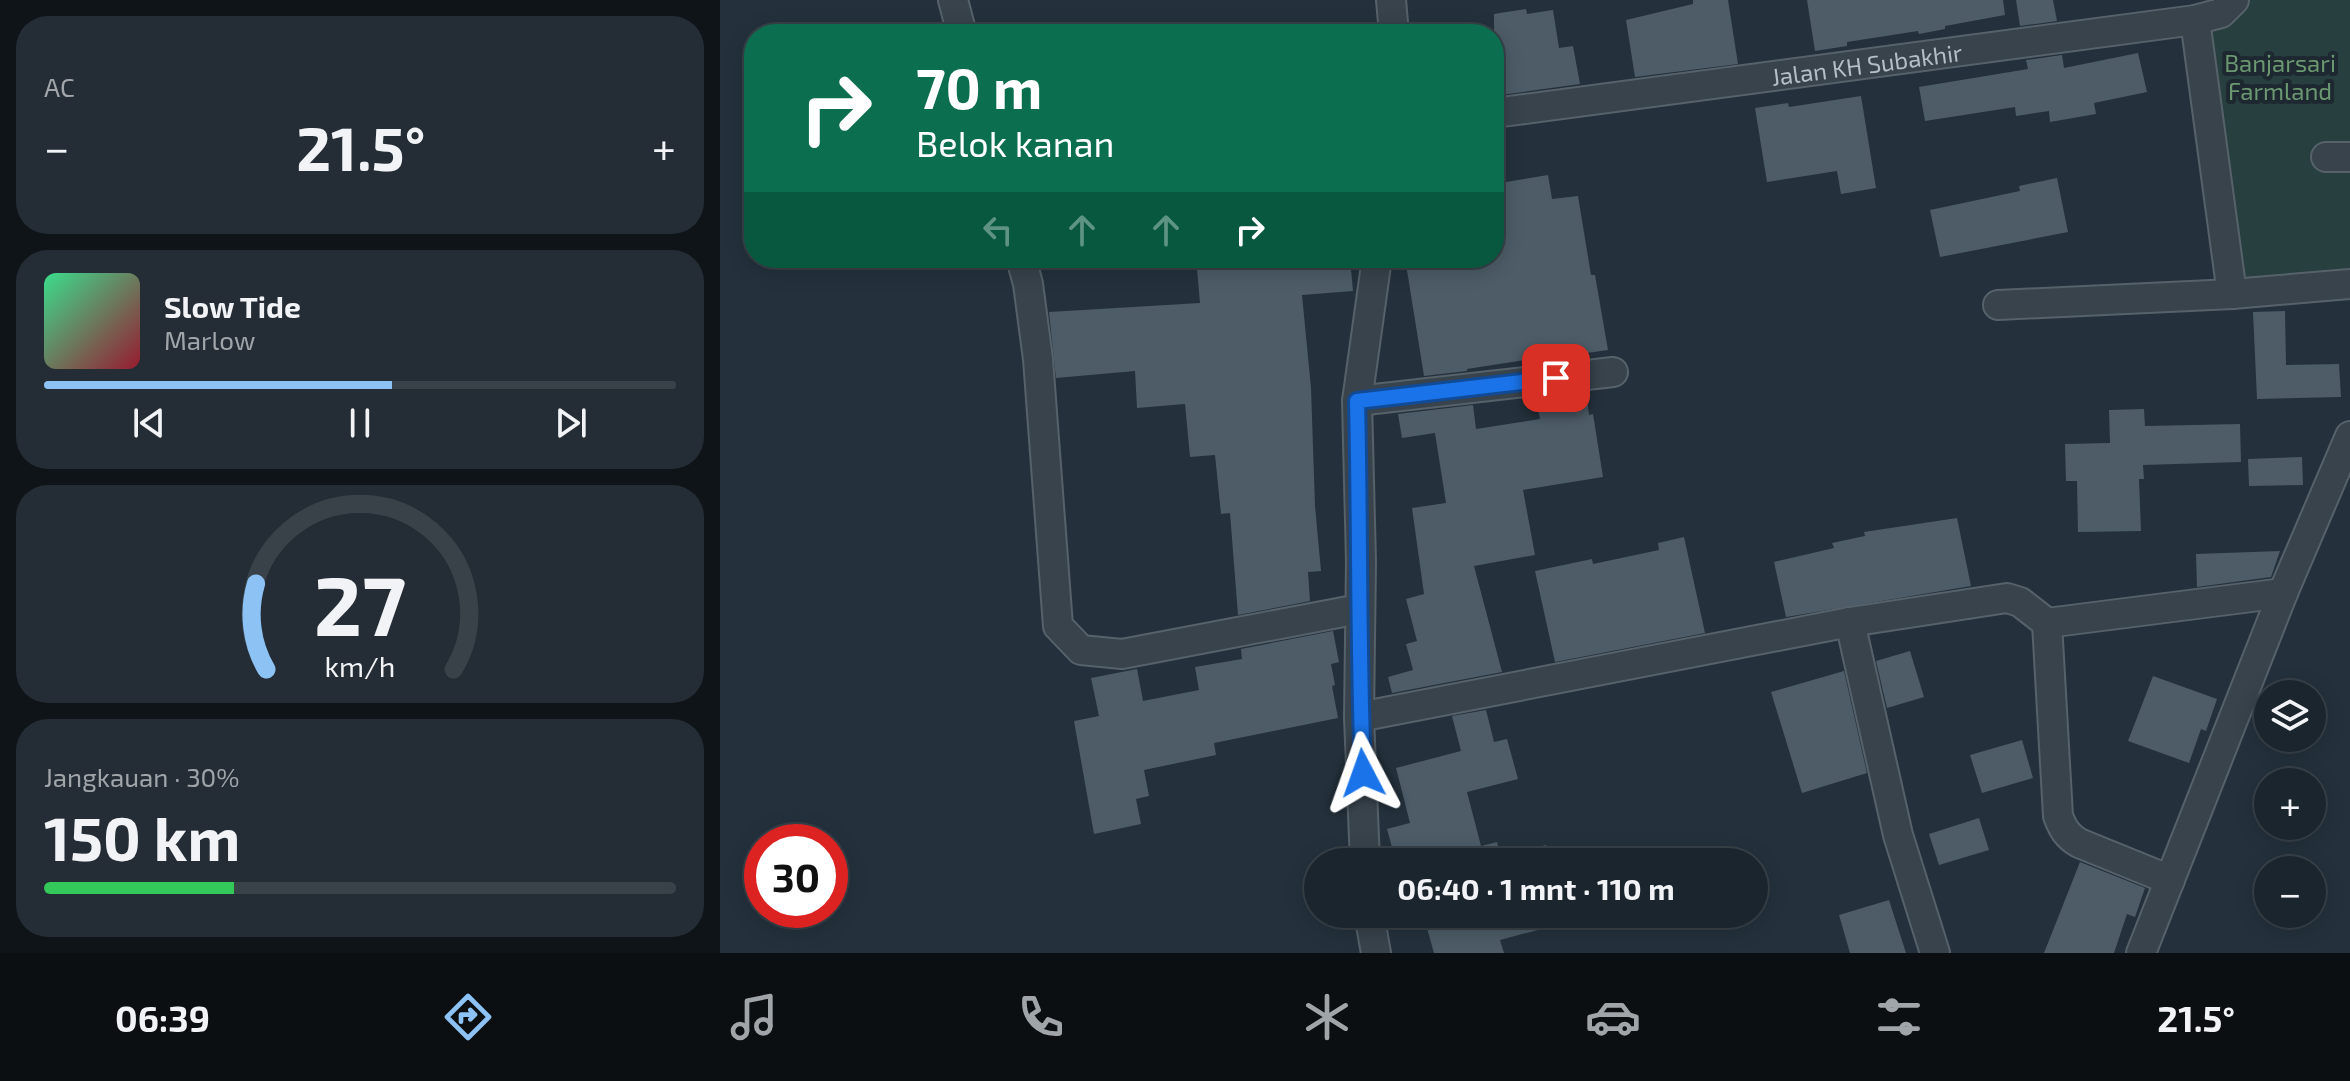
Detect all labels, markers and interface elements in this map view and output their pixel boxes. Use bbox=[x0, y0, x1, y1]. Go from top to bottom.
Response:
street label: Jalan KH Subakhir bbox=[1769, 36, 1964, 91]
park label: Banjarsari Farmland bbox=[2224, 48, 2336, 105]
text: 70 m bbox=[916, 53, 1042, 120]
icon: right bbox=[784, 56, 888, 160]
text: AC bbox=[44, 71, 75, 102]
text: 21.5° bbox=[296, 111, 425, 183]
text: − bbox=[44, 120, 70, 173]
text: + bbox=[652, 120, 676, 173]
text: Belok kanan bbox=[916, 121, 1114, 164]
icon: left bbox=[976, 208, 1020, 252]
icon: ahead bbox=[1060, 208, 1104, 252]
icon: ahead bbox=[1144, 208, 1188, 252]
icon: right bbox=[1228, 208, 1272, 252]
text: Slow Tide bbox=[164, 288, 301, 324]
text: Marlow bbox=[164, 324, 255, 355]
pin bbox=[1522, 344, 1590, 412]
icon: arrive bbox=[1534, 356, 1578, 400]
icon: previous bbox=[127, 401, 171, 445]
icon: pause bbox=[338, 401, 382, 445]
icon: next bbox=[549, 401, 593, 445]
text: 27 bbox=[314, 552, 406, 652]
text: km/h bbox=[325, 648, 395, 683]
map controls bbox=[2254, 680, 2326, 928]
button: layers bbox=[2254, 680, 2326, 752]
position arrow bbox=[1321, 731, 1405, 815]
text: Jangkauan · 30% bbox=[44, 761, 240, 792]
button: + bbox=[2254, 768, 2326, 840]
text: 150 km bbox=[44, 801, 240, 873]
speed limit sign: 30 bbox=[744, 824, 848, 928]
button: − bbox=[2254, 856, 2326, 928]
text: 06:40 · 1 mnt · 110 m bbox=[1397, 870, 1675, 906]
icon: directions bbox=[440, 989, 496, 1045]
icon: music bbox=[726, 989, 782, 1045]
icon: phone bbox=[1013, 989, 1069, 1045]
icon: climate bbox=[1299, 989, 1355, 1045]
icon: car bbox=[1585, 989, 1641, 1045]
icon: filters bbox=[1871, 989, 1927, 1045]
text: 06:39 bbox=[115, 996, 210, 1039]
text: 21.5° bbox=[2157, 996, 2235, 1039]

